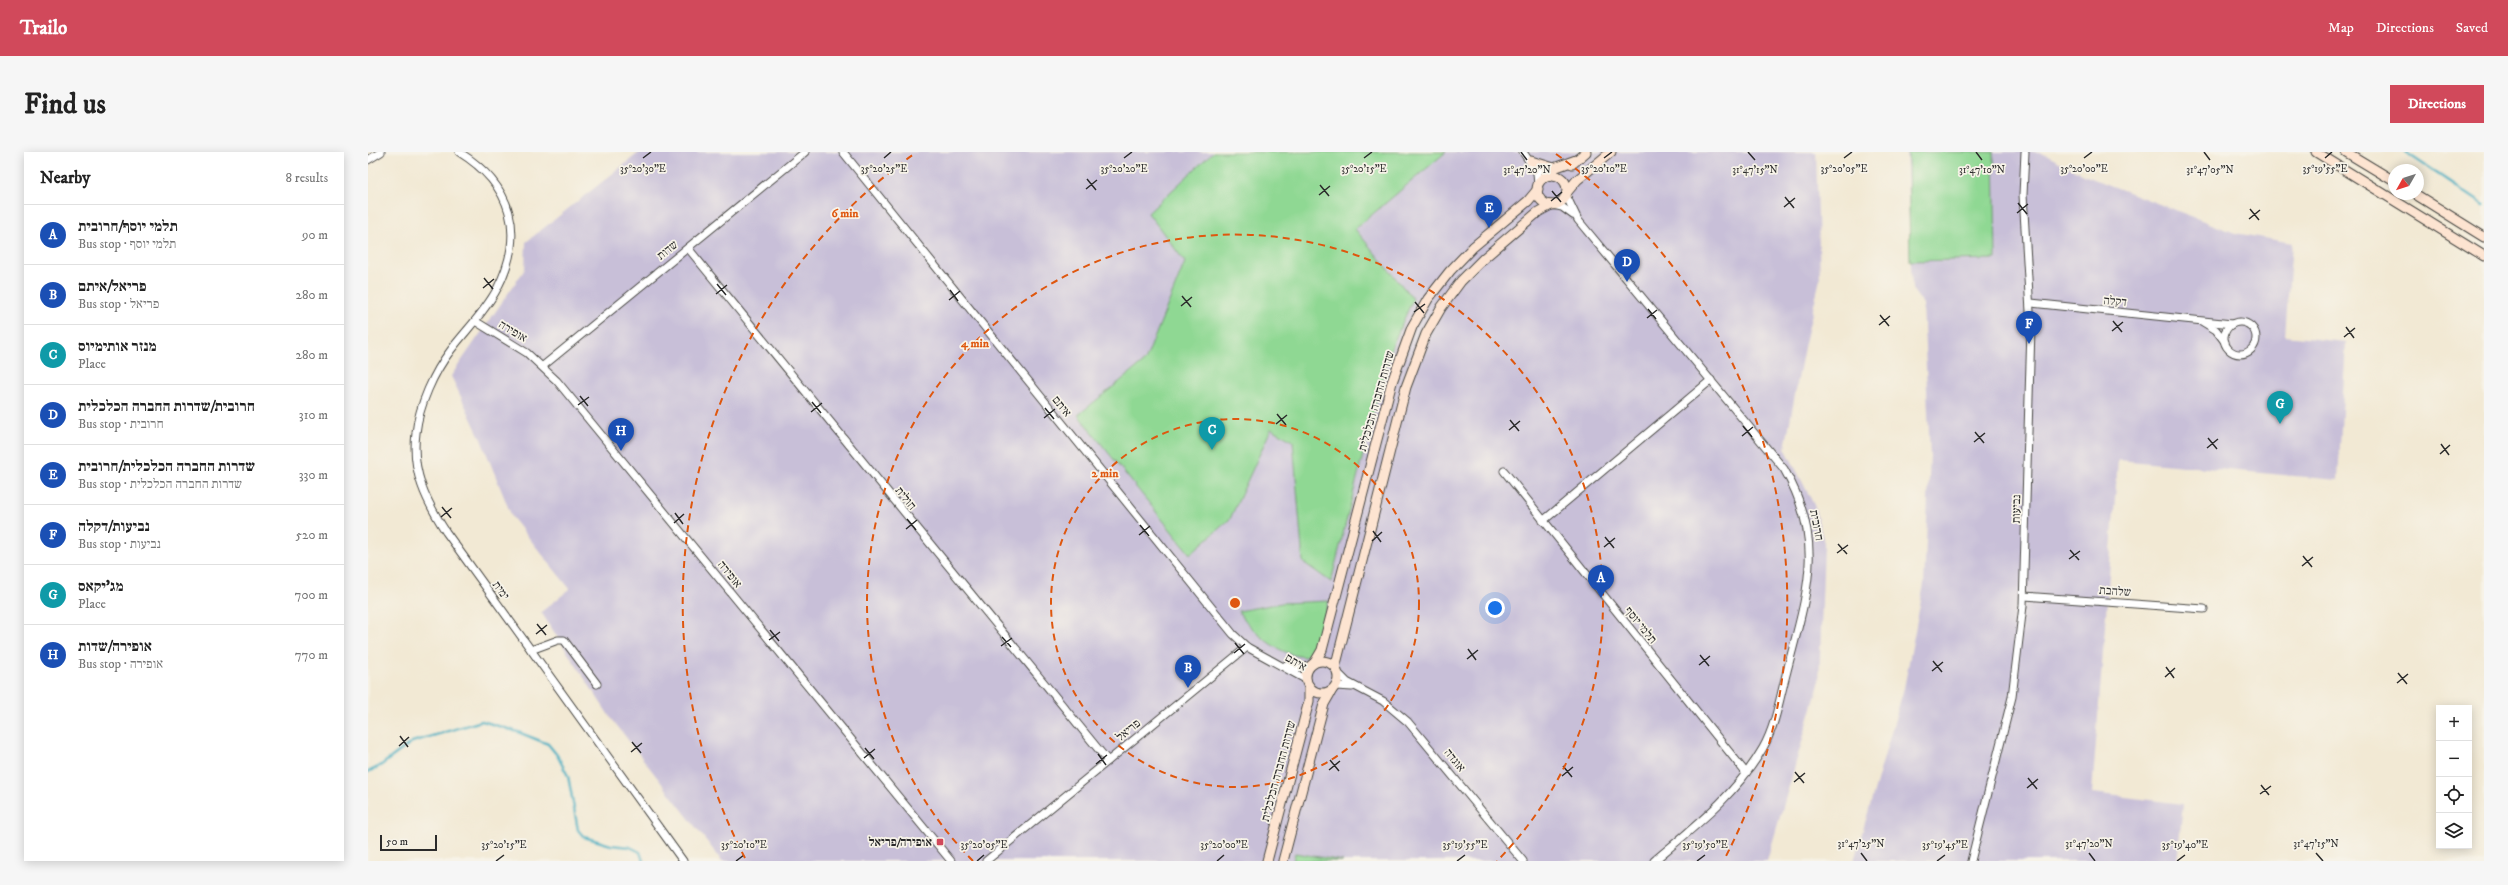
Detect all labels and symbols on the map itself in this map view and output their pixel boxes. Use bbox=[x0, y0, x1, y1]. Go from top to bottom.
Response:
text: 35°20'30"E bbox=[620, 163, 666, 175]
text: 35°20'25"E bbox=[861, 163, 907, 175]
text: 35°20'20"E bbox=[1100, 163, 1148, 175]
text: 35°20'15"E bbox=[1341, 163, 1387, 175]
text: 35°20'10"E bbox=[1581, 163, 1627, 175]
text: 35°20'05"E bbox=[1820, 163, 1868, 175]
text: 35°20'00"E bbox=[2060, 163, 2108, 175]
text: 35°19'55"E bbox=[2302, 163, 2348, 175]
text: 31°47'20"N bbox=[1503, 164, 1551, 176]
text: 31°47'15"N bbox=[1732, 164, 1778, 176]
text: 31°47'10"N bbox=[1959, 164, 2005, 176]
text: 31°47'05"N bbox=[2186, 164, 2234, 176]
north arrow bbox=[2388, 164, 2424, 200]
pin: E bbox=[1476, 195, 1502, 228]
text: 6 min bbox=[831, 206, 859, 221]
street label: שדות bbox=[654, 237, 681, 263]
pin: D bbox=[1614, 249, 1640, 282]
street label: דקלה bbox=[2103, 293, 2127, 310]
pin: F bbox=[2016, 311, 2042, 344]
street label: אופירה bbox=[496, 317, 530, 346]
text: 4 min bbox=[960, 336, 990, 351]
street label: שדרות החברה הכלכלית bbox=[1355, 349, 1398, 453]
pin: G bbox=[2267, 391, 2293, 424]
street label: איתם bbox=[1049, 393, 1075, 420]
pin: C bbox=[1199, 417, 1225, 450]
pin: H bbox=[608, 418, 634, 451]
text: 2 min bbox=[1092, 466, 1119, 481]
street label: חולית bbox=[892, 484, 920, 513]
street label: נביעות bbox=[2009, 494, 2024, 524]
street label: חרובית bbox=[1806, 508, 1827, 542]
street label: אופירה bbox=[714, 558, 745, 591]
pin: A bbox=[1588, 565, 1614, 598]
street label: ימית bbox=[489, 578, 512, 603]
street label: שלהבת bbox=[2098, 583, 2132, 600]
centre of rings bbox=[1228, 596, 1242, 610]
your location bbox=[1485, 598, 1505, 618]
street label: תלמי יוסף bbox=[1621, 604, 1660, 647]
street label: איתם bbox=[1282, 650, 1309, 675]
pin: B bbox=[1175, 655, 1201, 688]
street label: פריאל bbox=[1113, 716, 1144, 745]
street label: שדרות החברה הכלכלית bbox=[1258, 719, 1299, 823]
street label: אוגדה bbox=[1441, 746, 1468, 775]
scale bar bbox=[380, 833, 437, 852]
place label: אופירה/פריאל bbox=[869, 835, 932, 850]
marker: אופירה/פריאל bbox=[935, 837, 945, 847]
text: 31°47'25"N bbox=[1838, 838, 1884, 850]
text: 31°47'20"N bbox=[2065, 838, 2113, 850]
text: 31°47'15"N bbox=[2293, 838, 2339, 850]
text: 35°20'15"E bbox=[481, 839, 527, 851]
text: 35°20'10"E bbox=[721, 839, 767, 851]
text: 35°20'05"E bbox=[960, 839, 1008, 851]
text: 35°20'00"E bbox=[1200, 839, 1248, 851]
text: 35°19'55"E bbox=[1442, 839, 1488, 851]
text: 35°19'50"E bbox=[1682, 839, 1728, 851]
text: 35°19'45"E bbox=[1922, 839, 1968, 851]
text: 35°19'40"E bbox=[2162, 839, 2208, 851]

